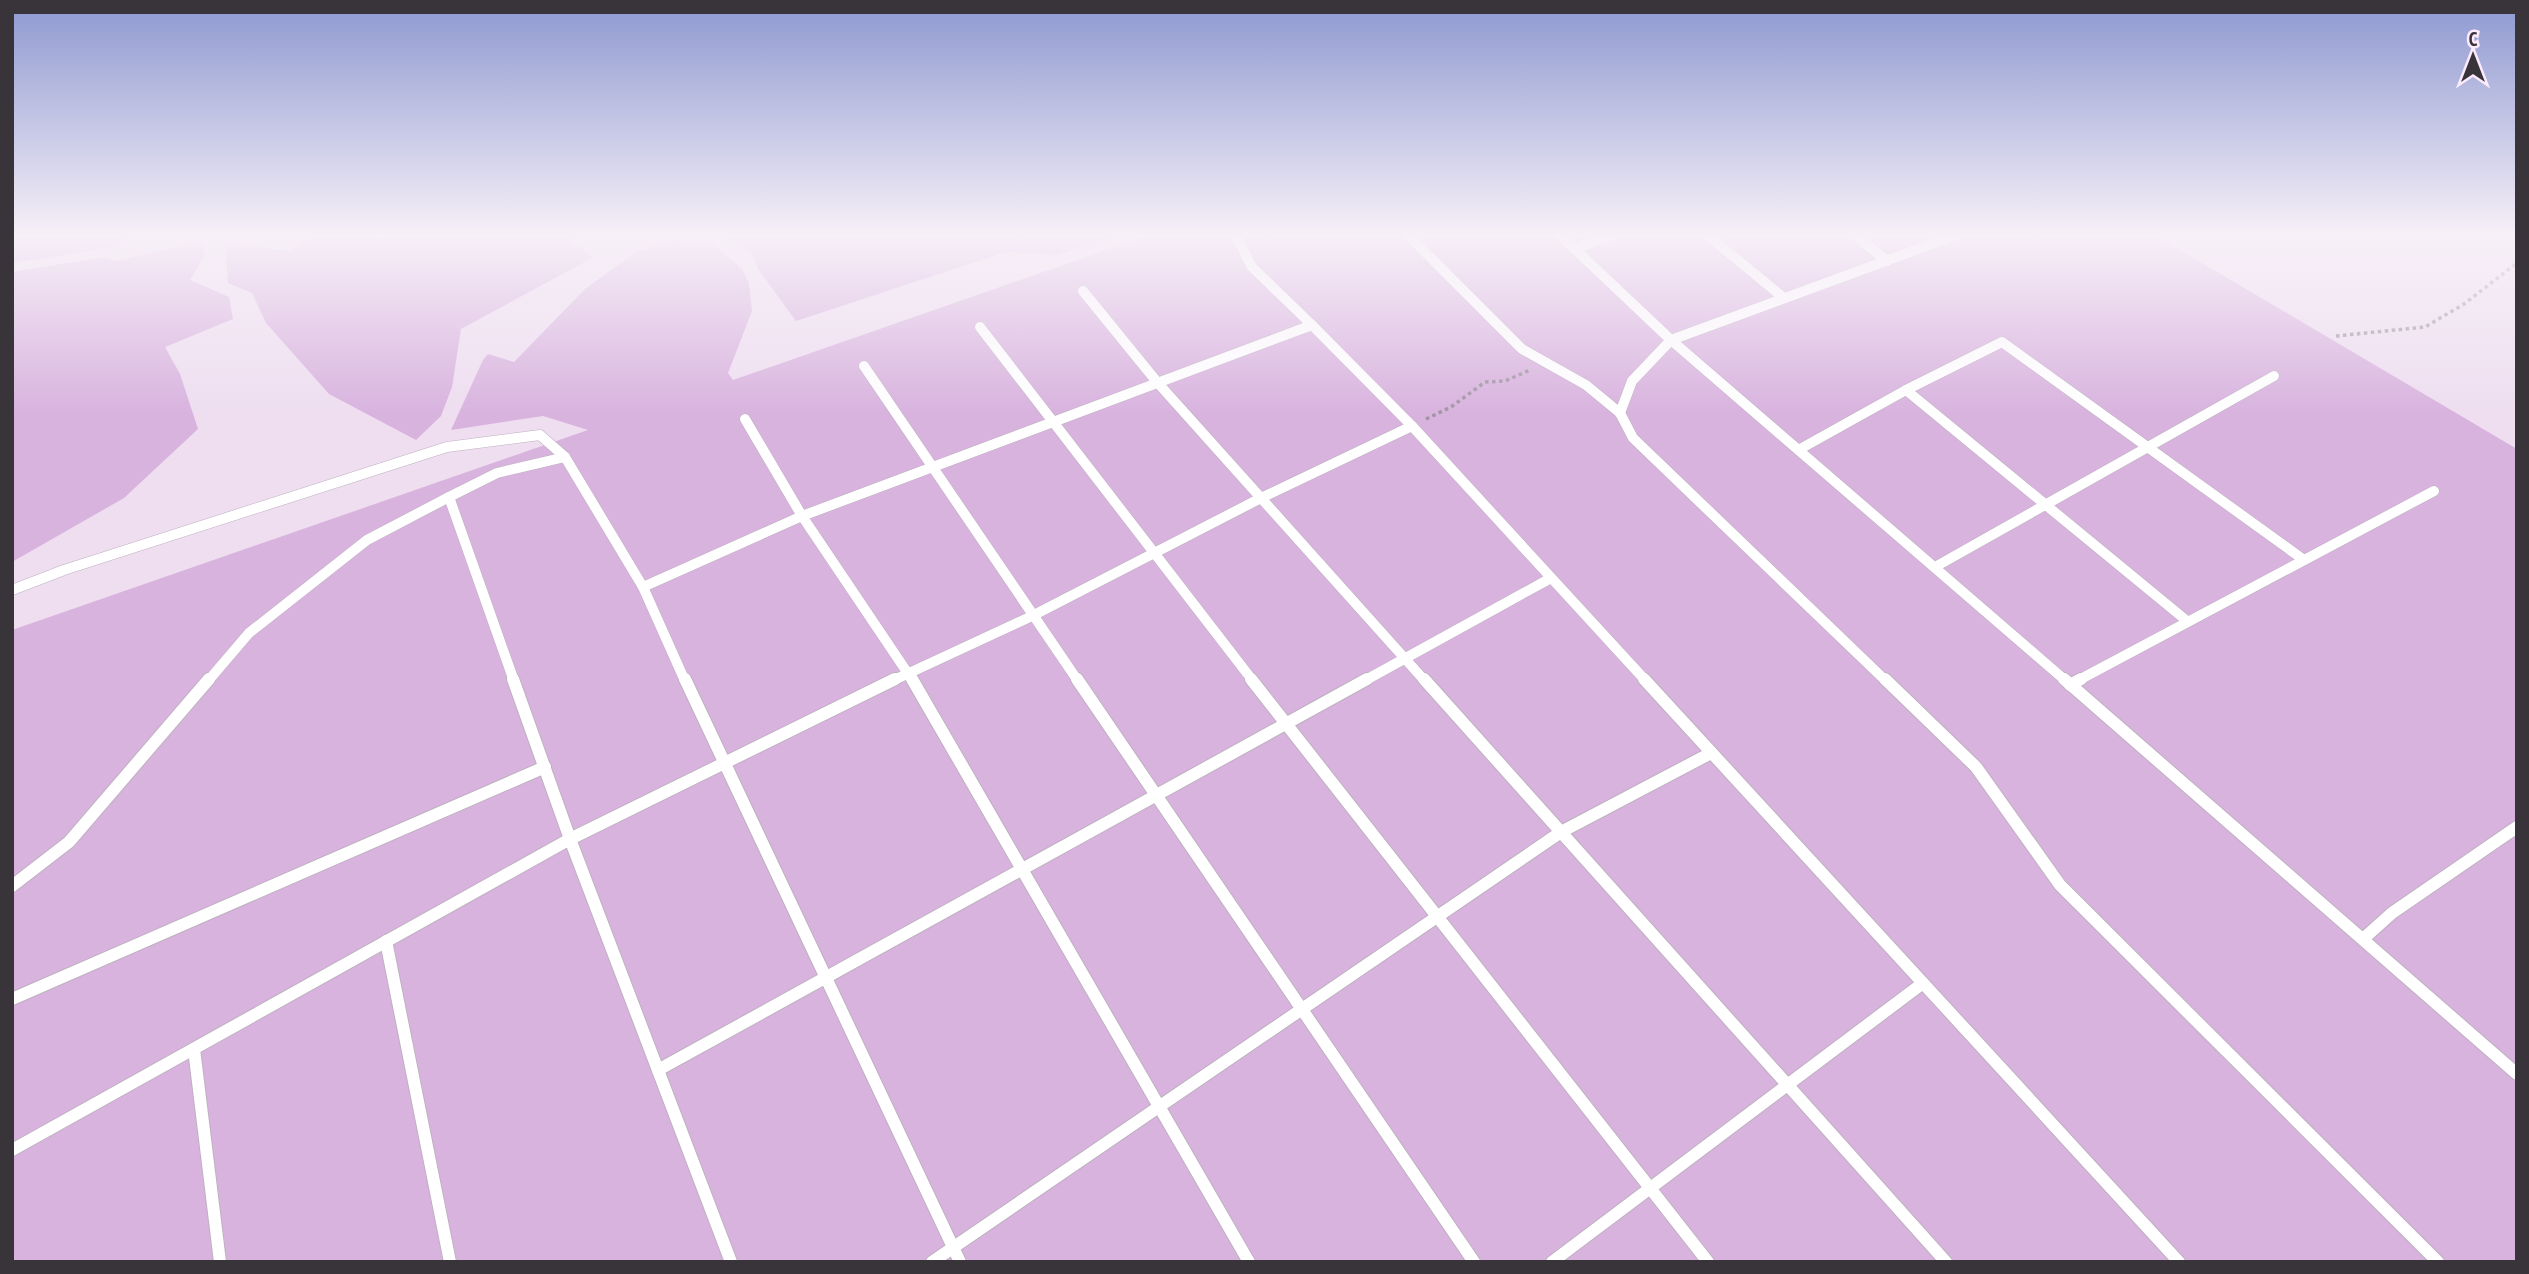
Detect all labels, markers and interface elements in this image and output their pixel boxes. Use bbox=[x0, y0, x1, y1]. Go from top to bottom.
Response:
north arrow bbox=[2438, 21, 2508, 91]
text: С bbox=[2469, 27, 2478, 51]

